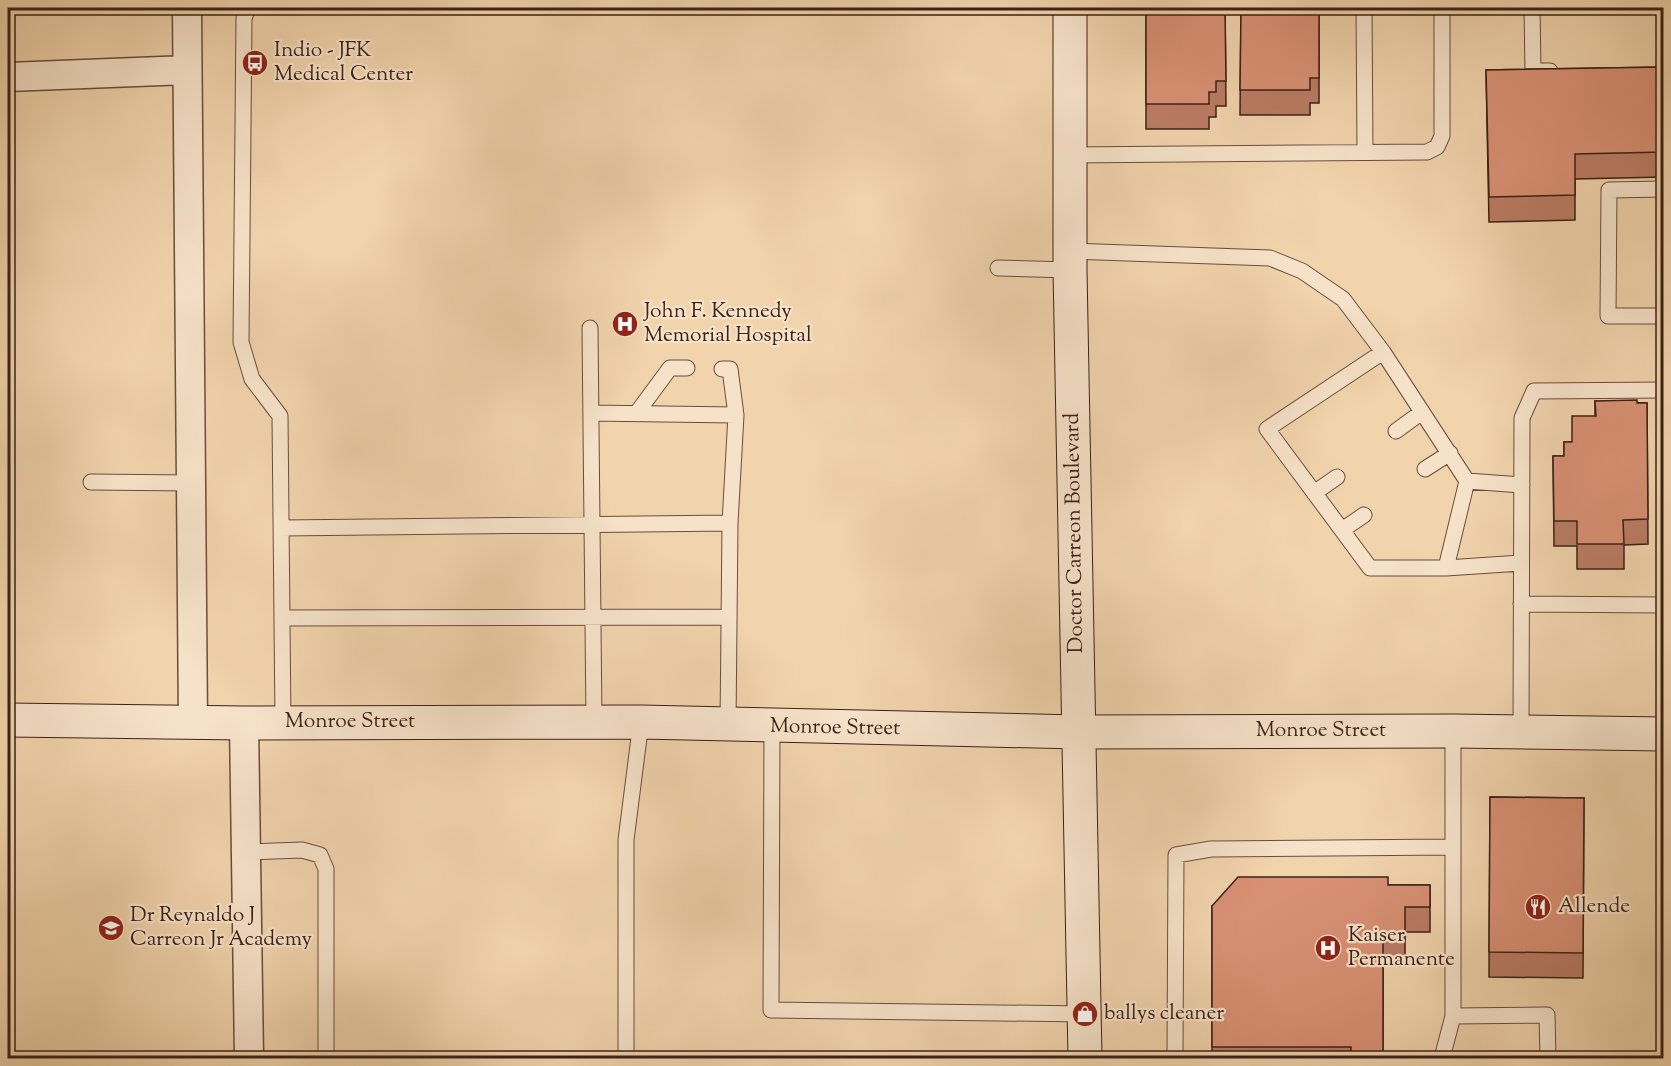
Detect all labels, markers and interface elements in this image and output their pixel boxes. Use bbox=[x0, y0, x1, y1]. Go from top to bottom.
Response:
place label: Indio - JFK Medical Center bbox=[274, 36, 413, 90]
bus stop icon: Indio - JFK Medical Center bbox=[240, 48, 270, 78]
place label: John F. Kennedy Memorial Hospital bbox=[643, 297, 812, 351]
hospital icon: John F. Kennedy Memorial Hospital bbox=[610, 309, 640, 339]
street label: Doctor Carreon Boulevard bbox=[1058, 412, 1092, 653]
street label: Monroe Street bbox=[285, 707, 415, 737]
street label: Monroe Street bbox=[769, 712, 901, 744]
street label: Monroe Street bbox=[1256, 716, 1386, 746]
restaurant icon: Allende bbox=[1523, 892, 1553, 922]
place label: Allende bbox=[1558, 892, 1630, 922]
place label: Dr Reynaldo J Carreon Jr Academy bbox=[130, 901, 312, 955]
school or university icon: Dr Reynaldo J Carreon Jr Academy bbox=[96, 913, 126, 943]
place label: Kaiser Permanente bbox=[1348, 921, 1455, 975]
hospital icon: Kaiser Permanente bbox=[1313, 933, 1343, 963]
shop icon: ballys cleaner bbox=[1070, 999, 1100, 1029]
place label: ballys cleaner bbox=[1104, 999, 1224, 1029]

